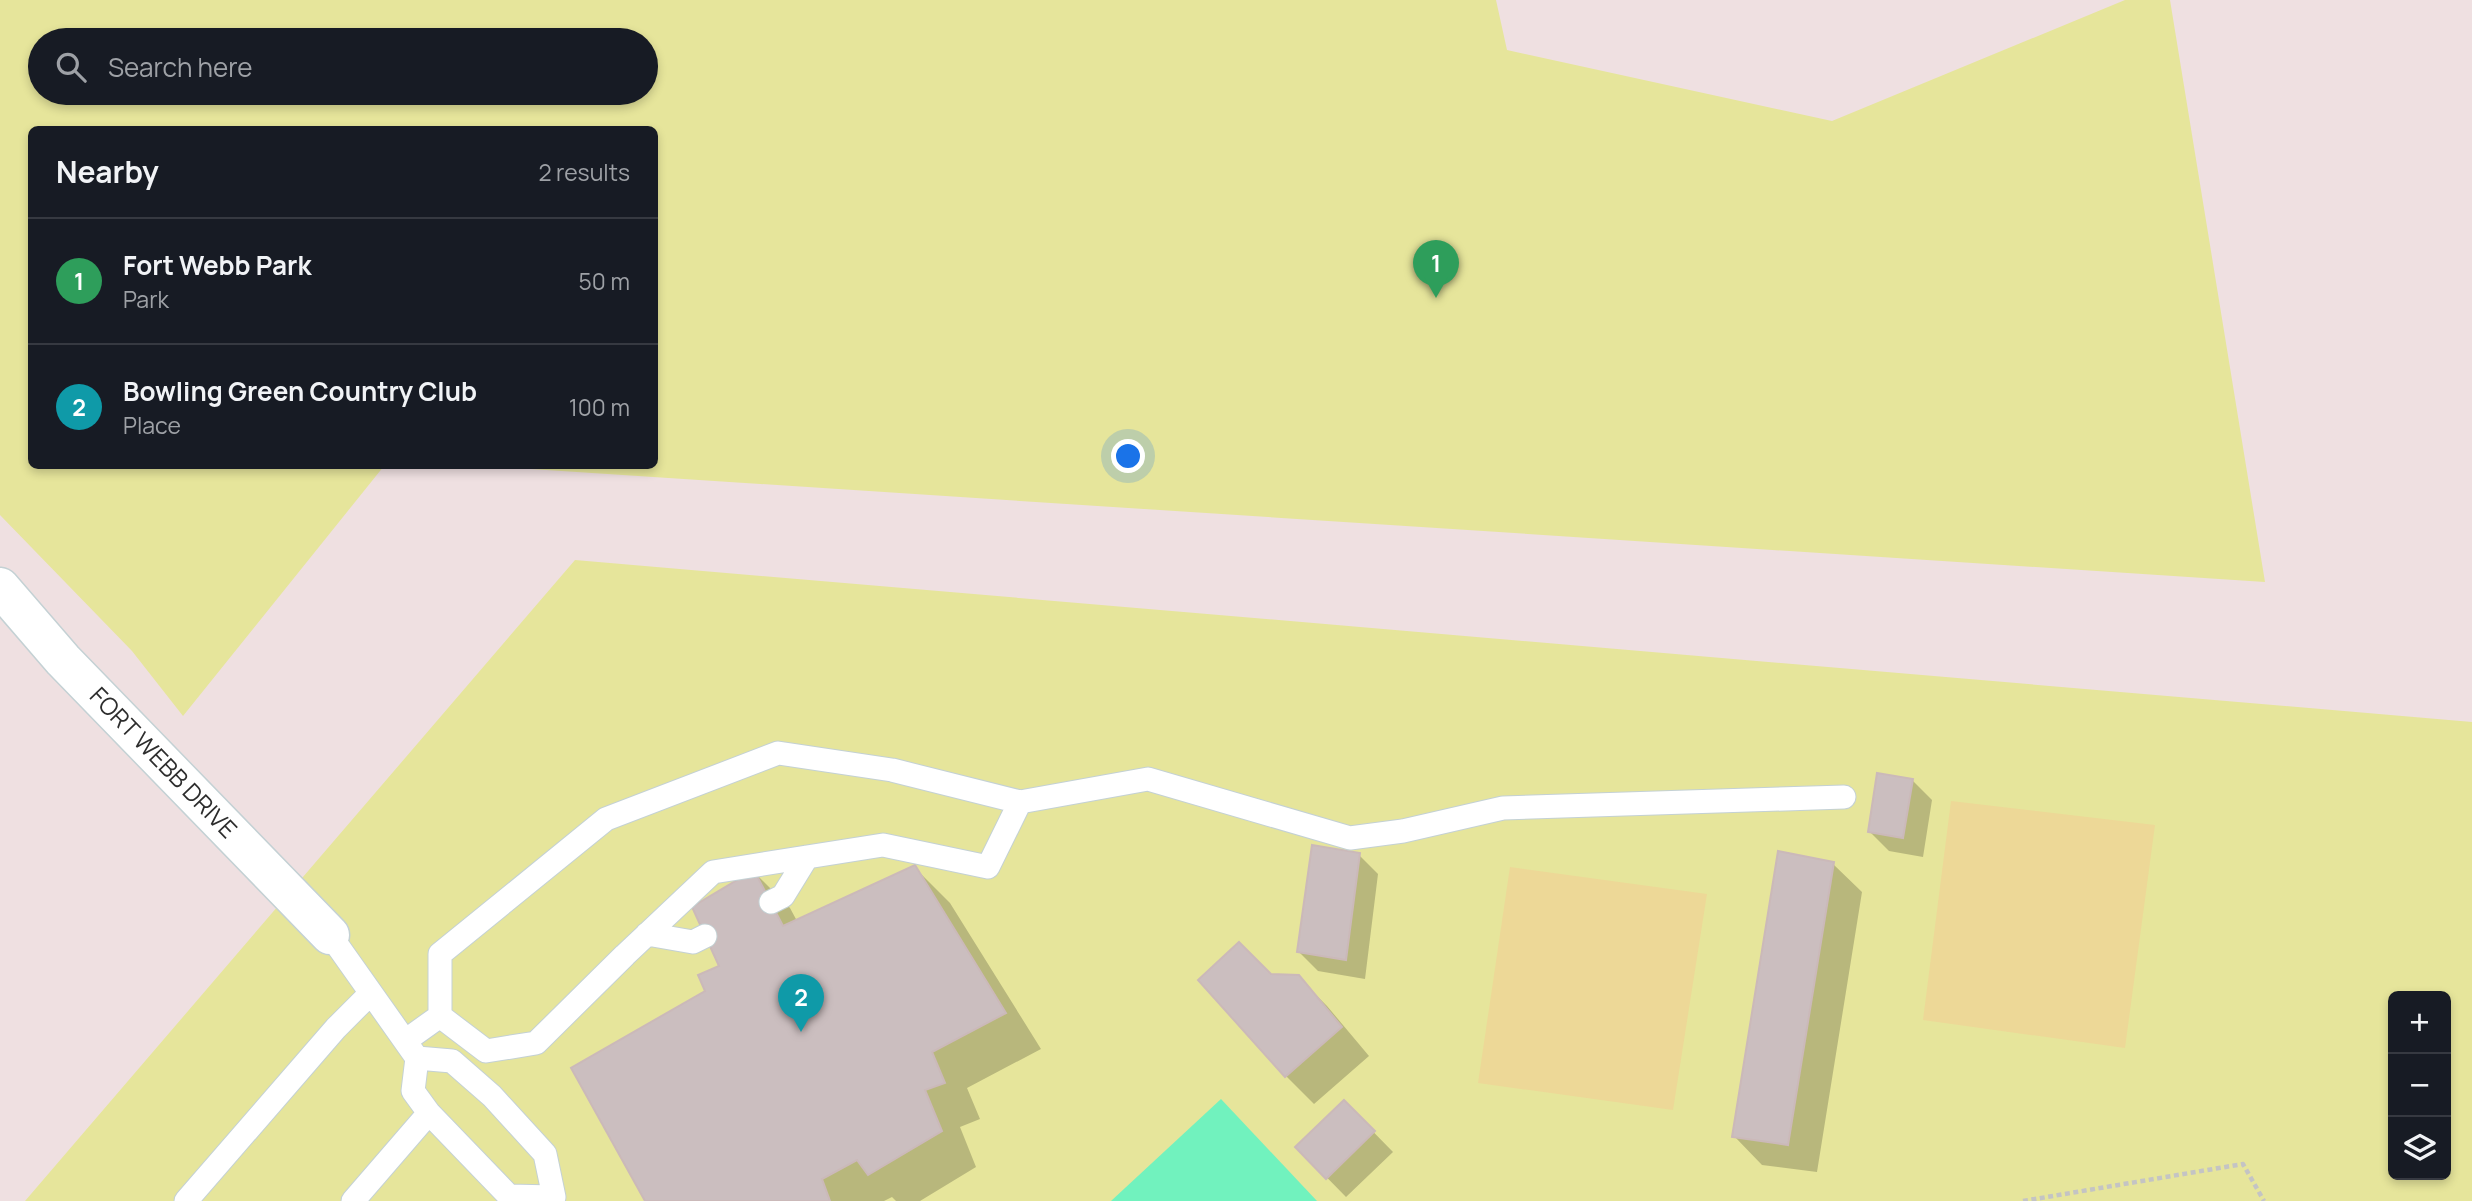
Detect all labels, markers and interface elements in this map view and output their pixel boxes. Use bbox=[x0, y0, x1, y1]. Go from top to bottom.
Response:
search box bbox=[28, 28, 658, 105]
icon: search bbox=[52, 48, 90, 86]
text: Search here bbox=[108, 49, 253, 85]
text: Nearby bbox=[56, 151, 159, 192]
text: 2 results bbox=[538, 156, 630, 188]
pin: 1 bbox=[1413, 240, 1459, 298]
text: Fort Webb Park bbox=[123, 247, 311, 283]
text: 1 bbox=[74, 265, 84, 297]
text: 50 m bbox=[579, 265, 630, 297]
text: Park bbox=[123, 283, 169, 315]
text: Bowling Green Country Club bbox=[123, 373, 477, 409]
text: 2 bbox=[72, 391, 86, 423]
text: 100 m bbox=[569, 391, 630, 423]
text: Place bbox=[123, 409, 181, 441]
your location bbox=[1111, 439, 1145, 473]
street label: FORT WEBB DRIVE bbox=[83, 679, 245, 845]
pin: 2 bbox=[778, 974, 824, 1032]
map controls bbox=[2388, 991, 2451, 1180]
button: + bbox=[2388, 991, 2451, 1054]
button: − bbox=[2388, 1054, 2451, 1117]
button: layers bbox=[2388, 1117, 2451, 1180]

